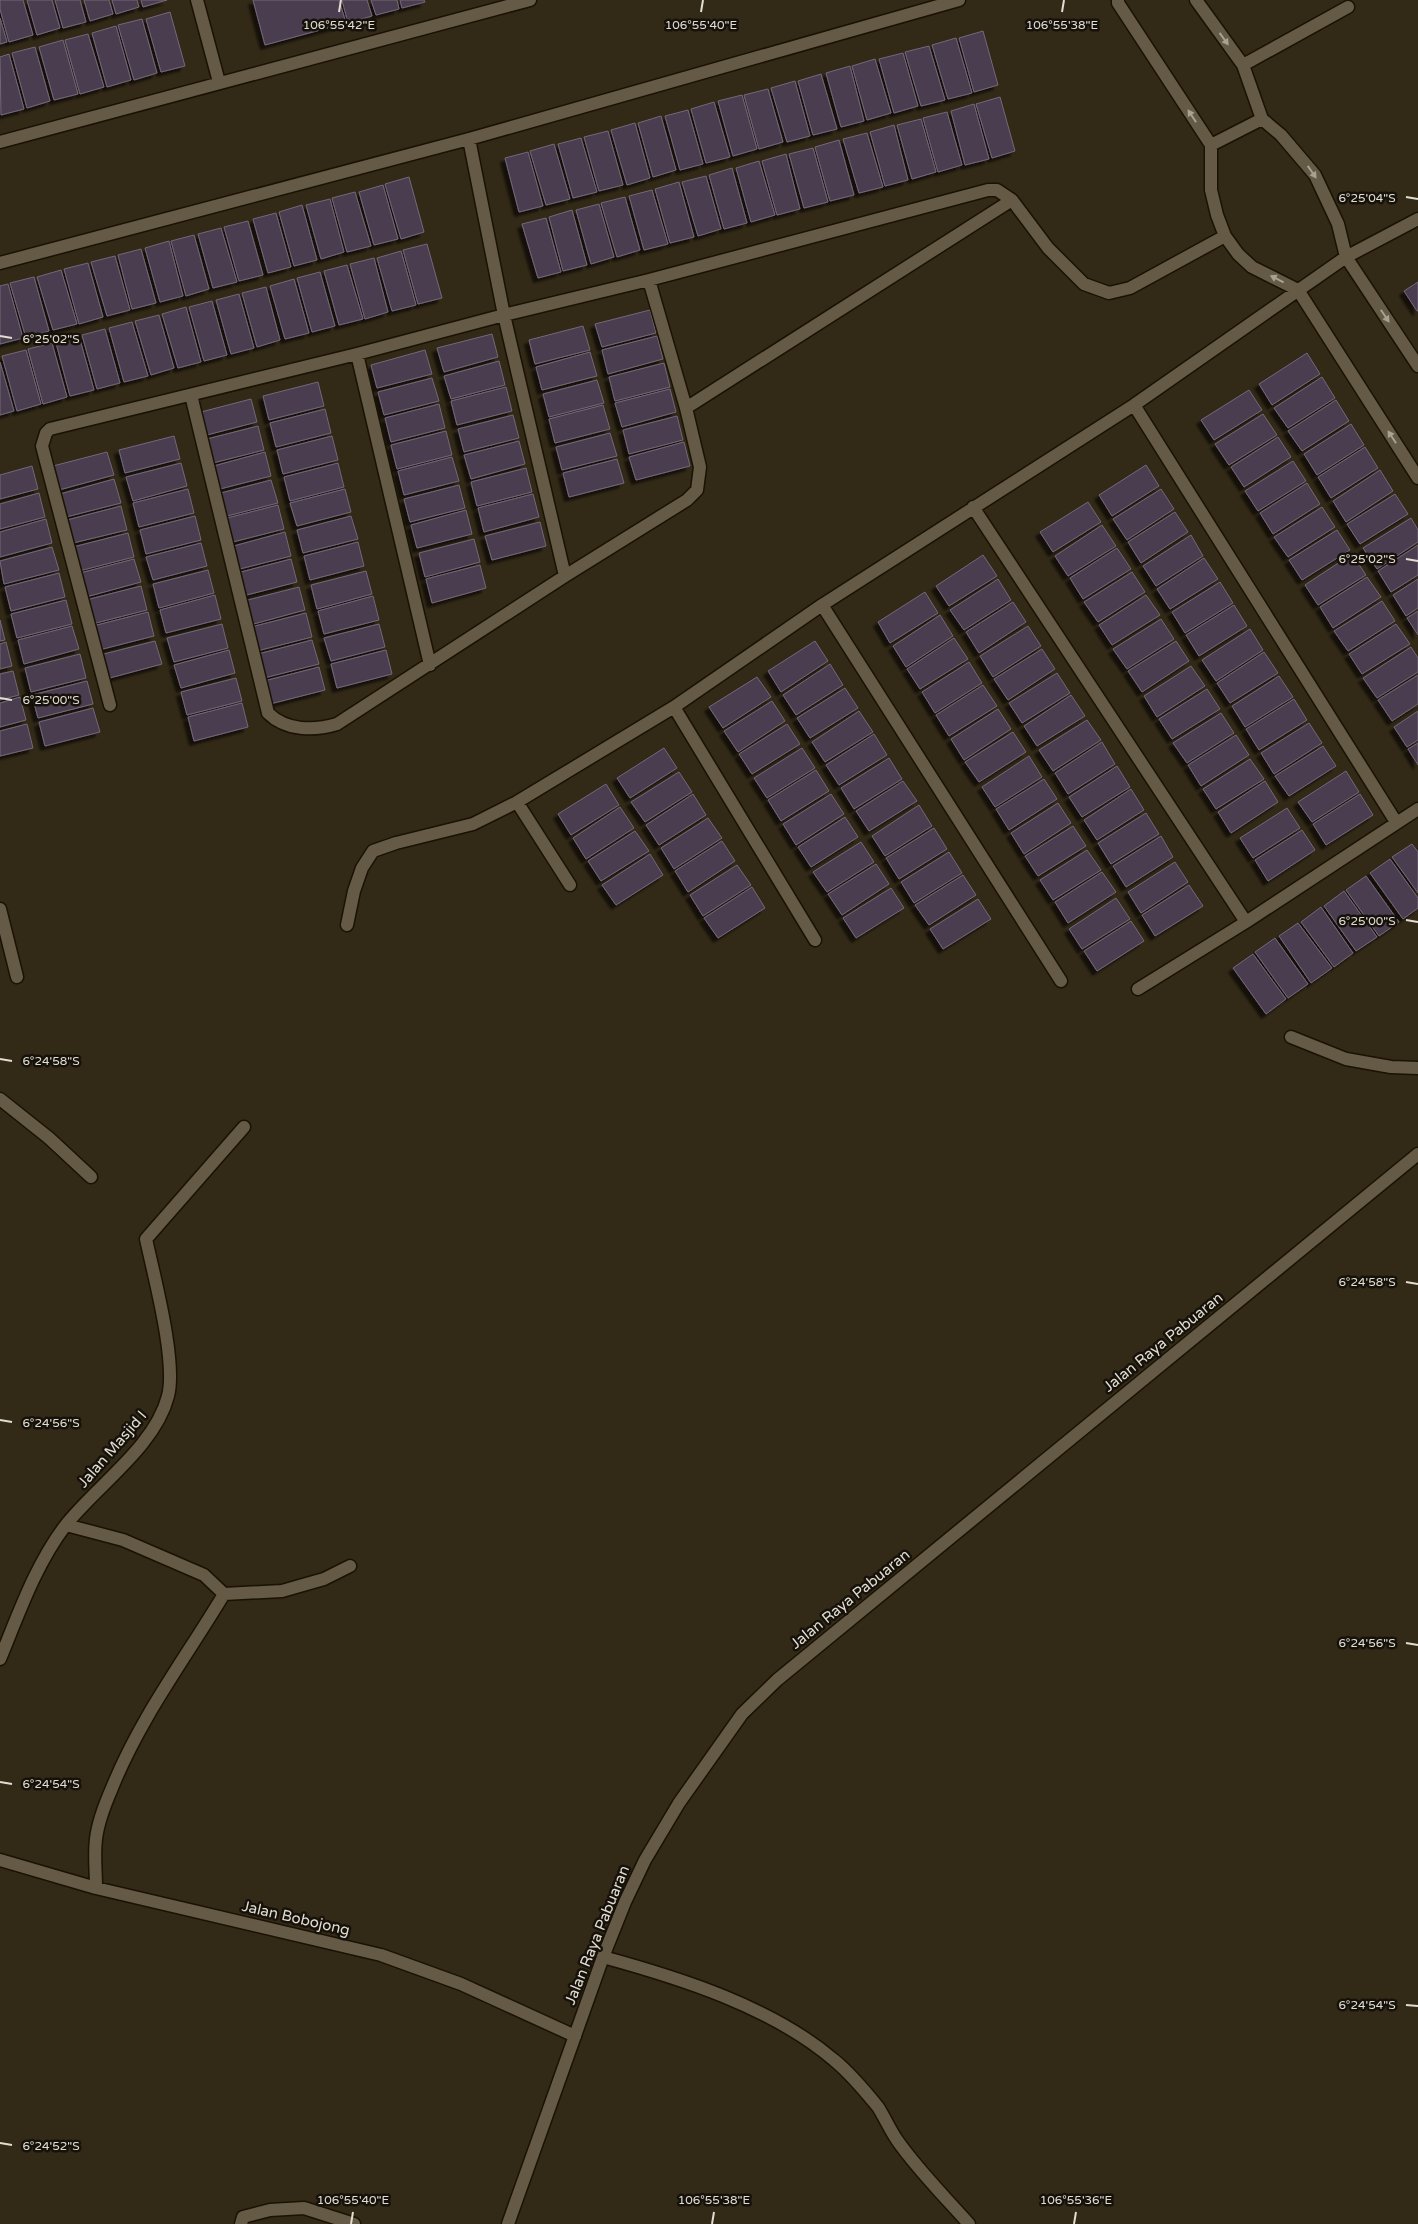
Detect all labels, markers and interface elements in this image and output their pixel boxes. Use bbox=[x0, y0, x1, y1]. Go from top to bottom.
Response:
text: 106°55'42"E bbox=[303, 18, 376, 32]
text: 106°55'40"E bbox=[665, 18, 738, 32]
text: 106°55'38"E bbox=[1026, 18, 1099, 32]
one-way arrow bbox=[1219, 33, 1229, 46]
one-way arrow bbox=[1187, 109, 1197, 122]
one-way arrow bbox=[1307, 166, 1317, 179]
text: 6°25'04"S bbox=[1338, 191, 1396, 205]
one-way arrow bbox=[1270, 275, 1284, 283]
one-way arrow bbox=[1380, 309, 1390, 323]
text: 6°25'02"S bbox=[22, 332, 80, 346]
one-way arrow bbox=[1387, 430, 1396, 443]
text: 6°25'02"S bbox=[1338, 552, 1396, 566]
text: 6°25'00"S bbox=[22, 693, 80, 707]
text: 6°25'00"S bbox=[1338, 914, 1396, 928]
text: 6°24'58"S bbox=[22, 1054, 80, 1068]
text: 6°24'58"S bbox=[1338, 1275, 1396, 1289]
street label: Jalan Raya Pabuaran bbox=[1100, 1288, 1226, 1396]
street label: Jalan Masjid I bbox=[74, 1407, 150, 1491]
text: 6°24'56"S bbox=[22, 1416, 80, 1430]
street label: Jalan Raya Pabuaran bbox=[787, 1545, 913, 1653]
text: 6°24'56"S bbox=[1338, 1636, 1396, 1650]
text: 6°24'54"S bbox=[22, 1777, 80, 1791]
street label: Jalan Raya Pabuaran bbox=[561, 1863, 633, 2007]
street label: Jalan Bobojong bbox=[240, 1897, 352, 1939]
text: 6°24'54"S bbox=[1338, 1998, 1396, 2012]
text: 6°24'52"S bbox=[22, 2139, 80, 2153]
text: 106°55'40"E bbox=[317, 2193, 390, 2207]
text: 106°55'38"E bbox=[678, 2193, 751, 2207]
text: 106°55'36"E bbox=[1040, 2193, 1113, 2207]

